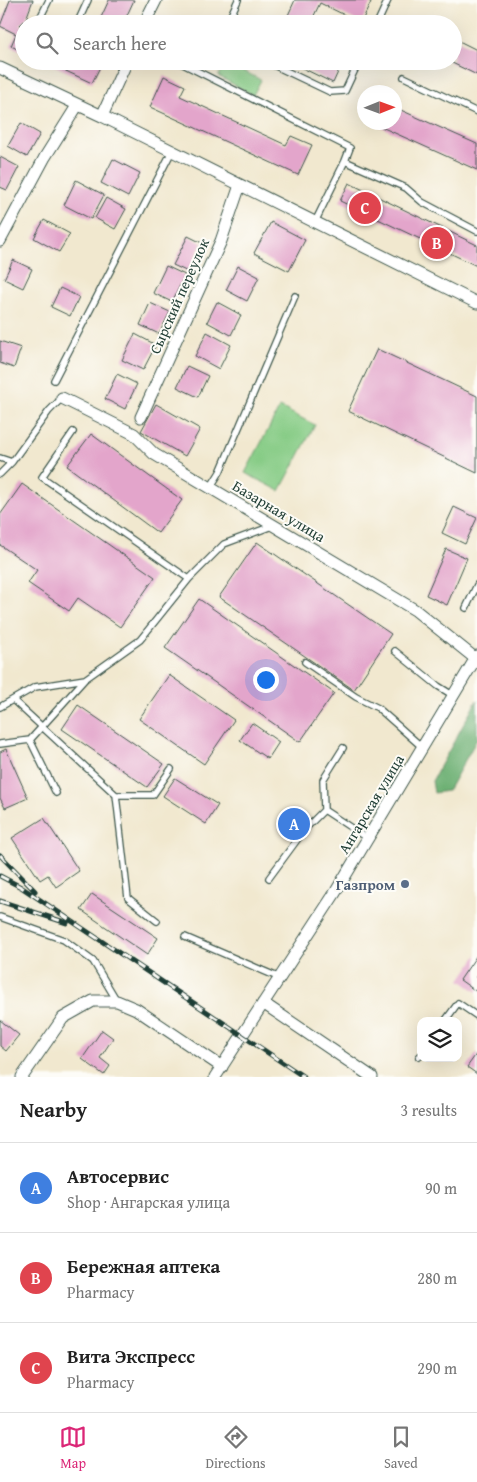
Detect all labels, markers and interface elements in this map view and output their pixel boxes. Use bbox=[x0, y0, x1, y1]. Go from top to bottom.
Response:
search box bbox=[15, 15, 462, 70]
icon: search bbox=[33, 29, 61, 57]
text: Search here bbox=[73, 29, 167, 57]
north arrow bbox=[357, 85, 402, 130]
pin: C bbox=[349, 189, 381, 227]
pin: B bbox=[421, 224, 453, 262]
street label: Сырский переулок bbox=[144, 235, 214, 357]
street label: Базарная улица bbox=[229, 475, 330, 547]
your location bbox=[253, 667, 279, 693]
street label: Ангарская улица bbox=[333, 750, 409, 858]
pin: A bbox=[278, 805, 310, 843]
place label: Газпром bbox=[336, 874, 395, 895]
marker: Газпром bbox=[399, 878, 411, 890]
map controls bbox=[417, 1017, 462, 1062]
button: layers bbox=[417, 1017, 462, 1062]
text: Nearby bbox=[20, 1094, 87, 1125]
text: 3 results bbox=[400, 1098, 457, 1122]
text: Автосервис bbox=[67, 1162, 169, 1190]
text: A bbox=[31, 1176, 41, 1200]
text: 90 m bbox=[425, 1176, 457, 1200]
text: Shop · Ангарская улица bbox=[67, 1190, 230, 1214]
text: Бережная аптека bbox=[67, 1252, 220, 1280]
text: B bbox=[31, 1266, 41, 1290]
text: 280 m bbox=[417, 1266, 457, 1290]
text: Pharmacy bbox=[67, 1280, 134, 1304]
text: Вита Экспресс bbox=[67, 1342, 195, 1370]
text: C bbox=[31, 1356, 41, 1380]
text: 290 m bbox=[417, 1356, 457, 1380]
text: Pharmacy bbox=[67, 1370, 134, 1394]
tab: Map bbox=[59, 1423, 87, 1473]
tab: Directions bbox=[205, 1423, 266, 1473]
tab: Saved bbox=[384, 1423, 418, 1473]

